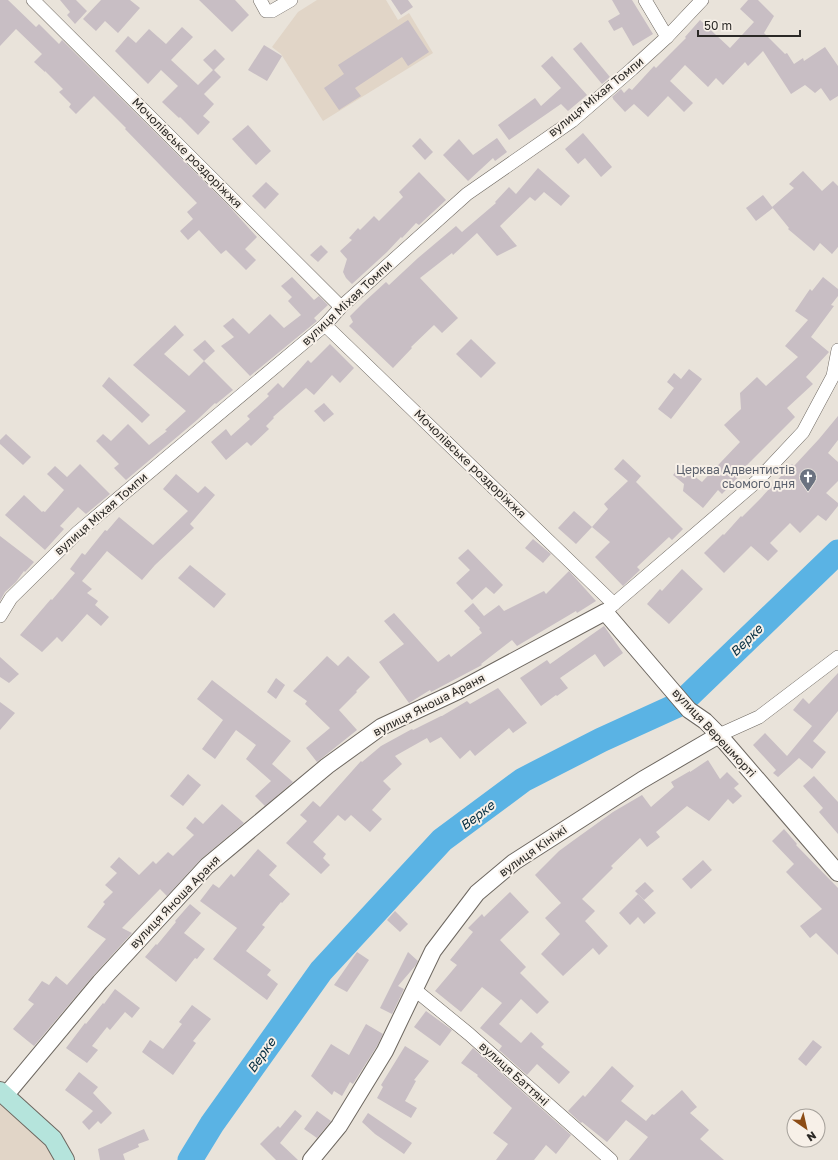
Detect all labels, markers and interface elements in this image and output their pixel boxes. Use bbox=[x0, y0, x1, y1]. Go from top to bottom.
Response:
scale bar bbox=[698, 12, 800, 38]
text: 50 m bbox=[704, 18, 732, 33]
street label: вулиця Міхая Томпи bbox=[545, 54, 646, 140]
street label: Мочолівське роздоріжжя bbox=[129, 94, 246, 211]
street label: вулиця Міхая Томпи bbox=[298, 257, 395, 348]
street label: Мочолівське роздоріжжя bbox=[411, 406, 529, 521]
place label: Церква Адвентистів сьомого дня bbox=[676, 462, 795, 491]
church icon: Церква Адвентистів сьомого дня bbox=[798, 467, 818, 492]
street label: вулиця Міхая Томпи bbox=[51, 469, 150, 558]
water label: Верке bbox=[726, 620, 767, 659]
street label: вулиця Яноша Араня bbox=[370, 670, 487, 739]
street label: вулиця Верешморті bbox=[669, 685, 759, 780]
water label: Верке bbox=[457, 796, 499, 833]
street label: вулиця Кініжі bbox=[496, 822, 570, 880]
street label: вулиця Яноша Араня bbox=[126, 852, 223, 951]
water label: Верке bbox=[243, 1033, 280, 1076]
street label: вулиця Баттяні bbox=[476, 1038, 552, 1109]
north arrow bbox=[786, 1108, 826, 1148]
text: N bbox=[805, 1129, 819, 1144]

